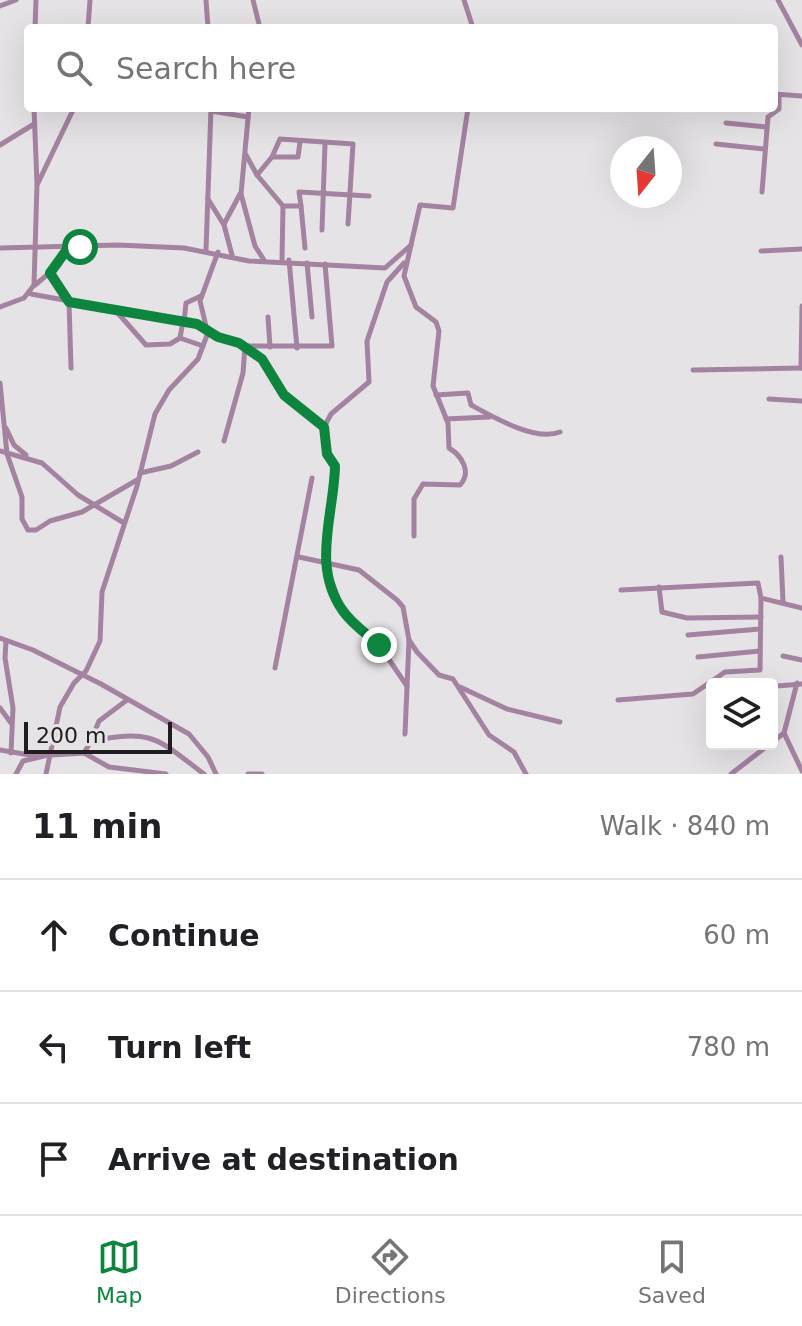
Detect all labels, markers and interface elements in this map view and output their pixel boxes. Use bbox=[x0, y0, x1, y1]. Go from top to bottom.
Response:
search box bbox=[24, 24, 778, 112]
icon: search bbox=[52, 46, 96, 90]
text: Search here bbox=[116, 51, 296, 86]
north arrow bbox=[610, 136, 682, 208]
route start bbox=[62, 229, 98, 265]
route end bbox=[361, 627, 397, 663]
map controls bbox=[706, 678, 778, 750]
button: layers bbox=[706, 678, 778, 750]
scale bar bbox=[24, 718, 172, 754]
text: 200 m bbox=[36, 723, 106, 748]
text: 11 min bbox=[32, 806, 162, 846]
text: Walk · 840 m bbox=[600, 811, 770, 841]
icon: ahead bbox=[32, 913, 76, 957]
text: Continue bbox=[108, 918, 260, 953]
text: 60 m bbox=[703, 920, 770, 950]
icon: left bbox=[32, 1025, 76, 1069]
text: Turn left bbox=[108, 1030, 251, 1065]
text: 780 m bbox=[687, 1032, 770, 1062]
icon: arrive bbox=[32, 1137, 76, 1181]
text: Arrive at destination bbox=[108, 1142, 459, 1177]
tab: Map bbox=[96, 1235, 143, 1308]
tab: Directions bbox=[335, 1235, 446, 1308]
tab: Saved bbox=[638, 1235, 706, 1308]

